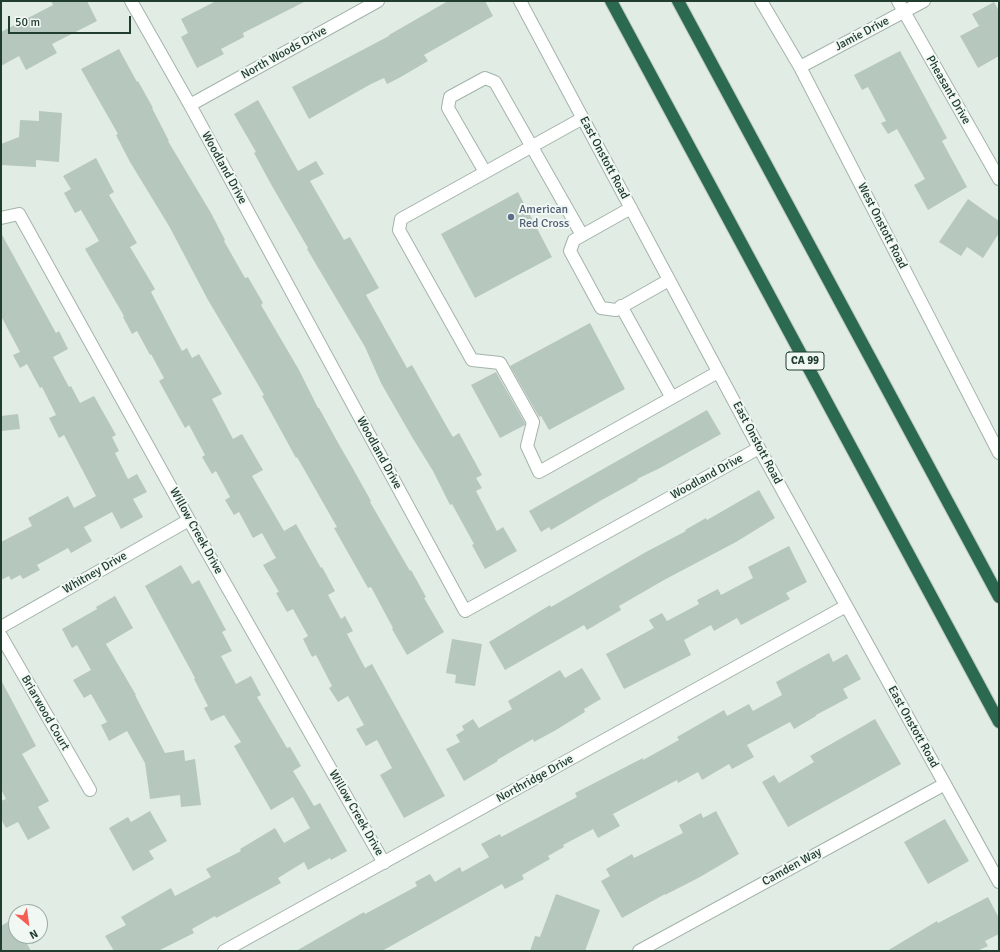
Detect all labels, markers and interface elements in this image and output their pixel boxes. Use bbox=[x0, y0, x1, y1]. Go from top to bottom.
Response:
scale bar bbox=[10, 8, 133, 34]
street label: Jamie Drive bbox=[832, 14, 892, 54]
text: 50 m bbox=[15, 15, 40, 30]
street label: North Woods Drive bbox=[239, 23, 329, 83]
street label: Pheasant Drive bbox=[923, 53, 973, 127]
street label: East Onstott Road bbox=[576, 114, 632, 202]
street label: Woodland Drive bbox=[198, 129, 250, 207]
street label: West Onstott Road bbox=[854, 181, 910, 271]
place label: American Red Cross bbox=[519, 203, 569, 231]
marker: American Red Cross bbox=[506, 212, 516, 222]
road number: CA 99 bbox=[786, 352, 824, 370]
street label: East Onstott Road bbox=[729, 399, 785, 487]
street label: Woodland Drive bbox=[353, 414, 405, 492]
street label: Woodland Drive bbox=[668, 451, 746, 503]
street label: Willow Creek Drive bbox=[166, 485, 226, 577]
street label: Whitney Drive bbox=[60, 549, 130, 597]
street label: Briarwood Court bbox=[18, 673, 72, 753]
street label: East Onstott Road bbox=[885, 683, 941, 771]
street label: Northridge Drive bbox=[494, 752, 576, 806]
street label: Willow Creek Drive bbox=[326, 768, 386, 858]
street label: Camden Way bbox=[760, 845, 824, 889]
north arrow bbox=[8, 904, 48, 944]
text: N bbox=[27, 927, 40, 942]

